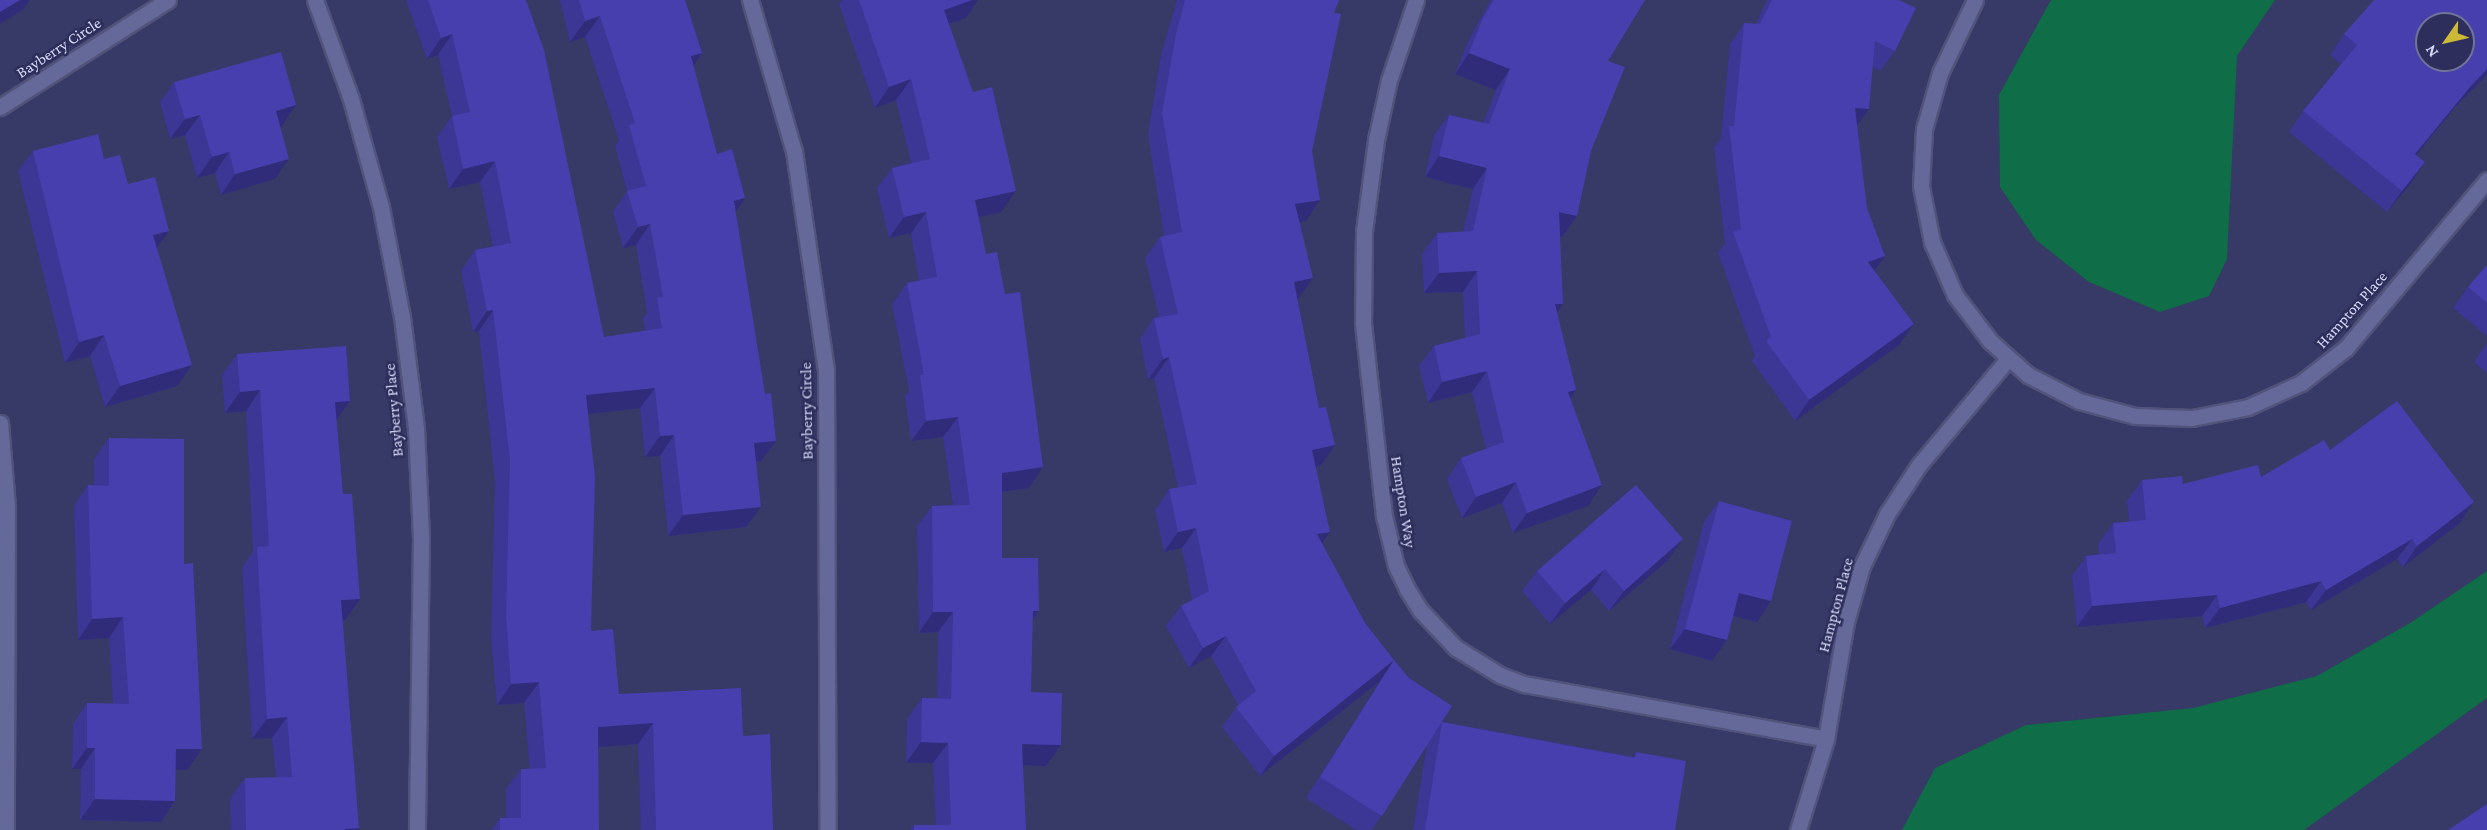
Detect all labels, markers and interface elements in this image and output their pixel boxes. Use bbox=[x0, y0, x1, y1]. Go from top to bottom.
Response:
north arrow bbox=[2415, 12, 2475, 72]
street label: Bayberry Circle bbox=[13, 13, 105, 83]
text: N bbox=[2421, 42, 2441, 61]
street label: Hampton Place bbox=[2312, 267, 2392, 353]
street label: Bayberry Circle bbox=[797, 362, 817, 460]
street label: Bayberry Place bbox=[380, 363, 408, 457]
street label: Hampton Way bbox=[1386, 455, 1420, 549]
street label: Hampton Place bbox=[1814, 556, 1858, 654]

